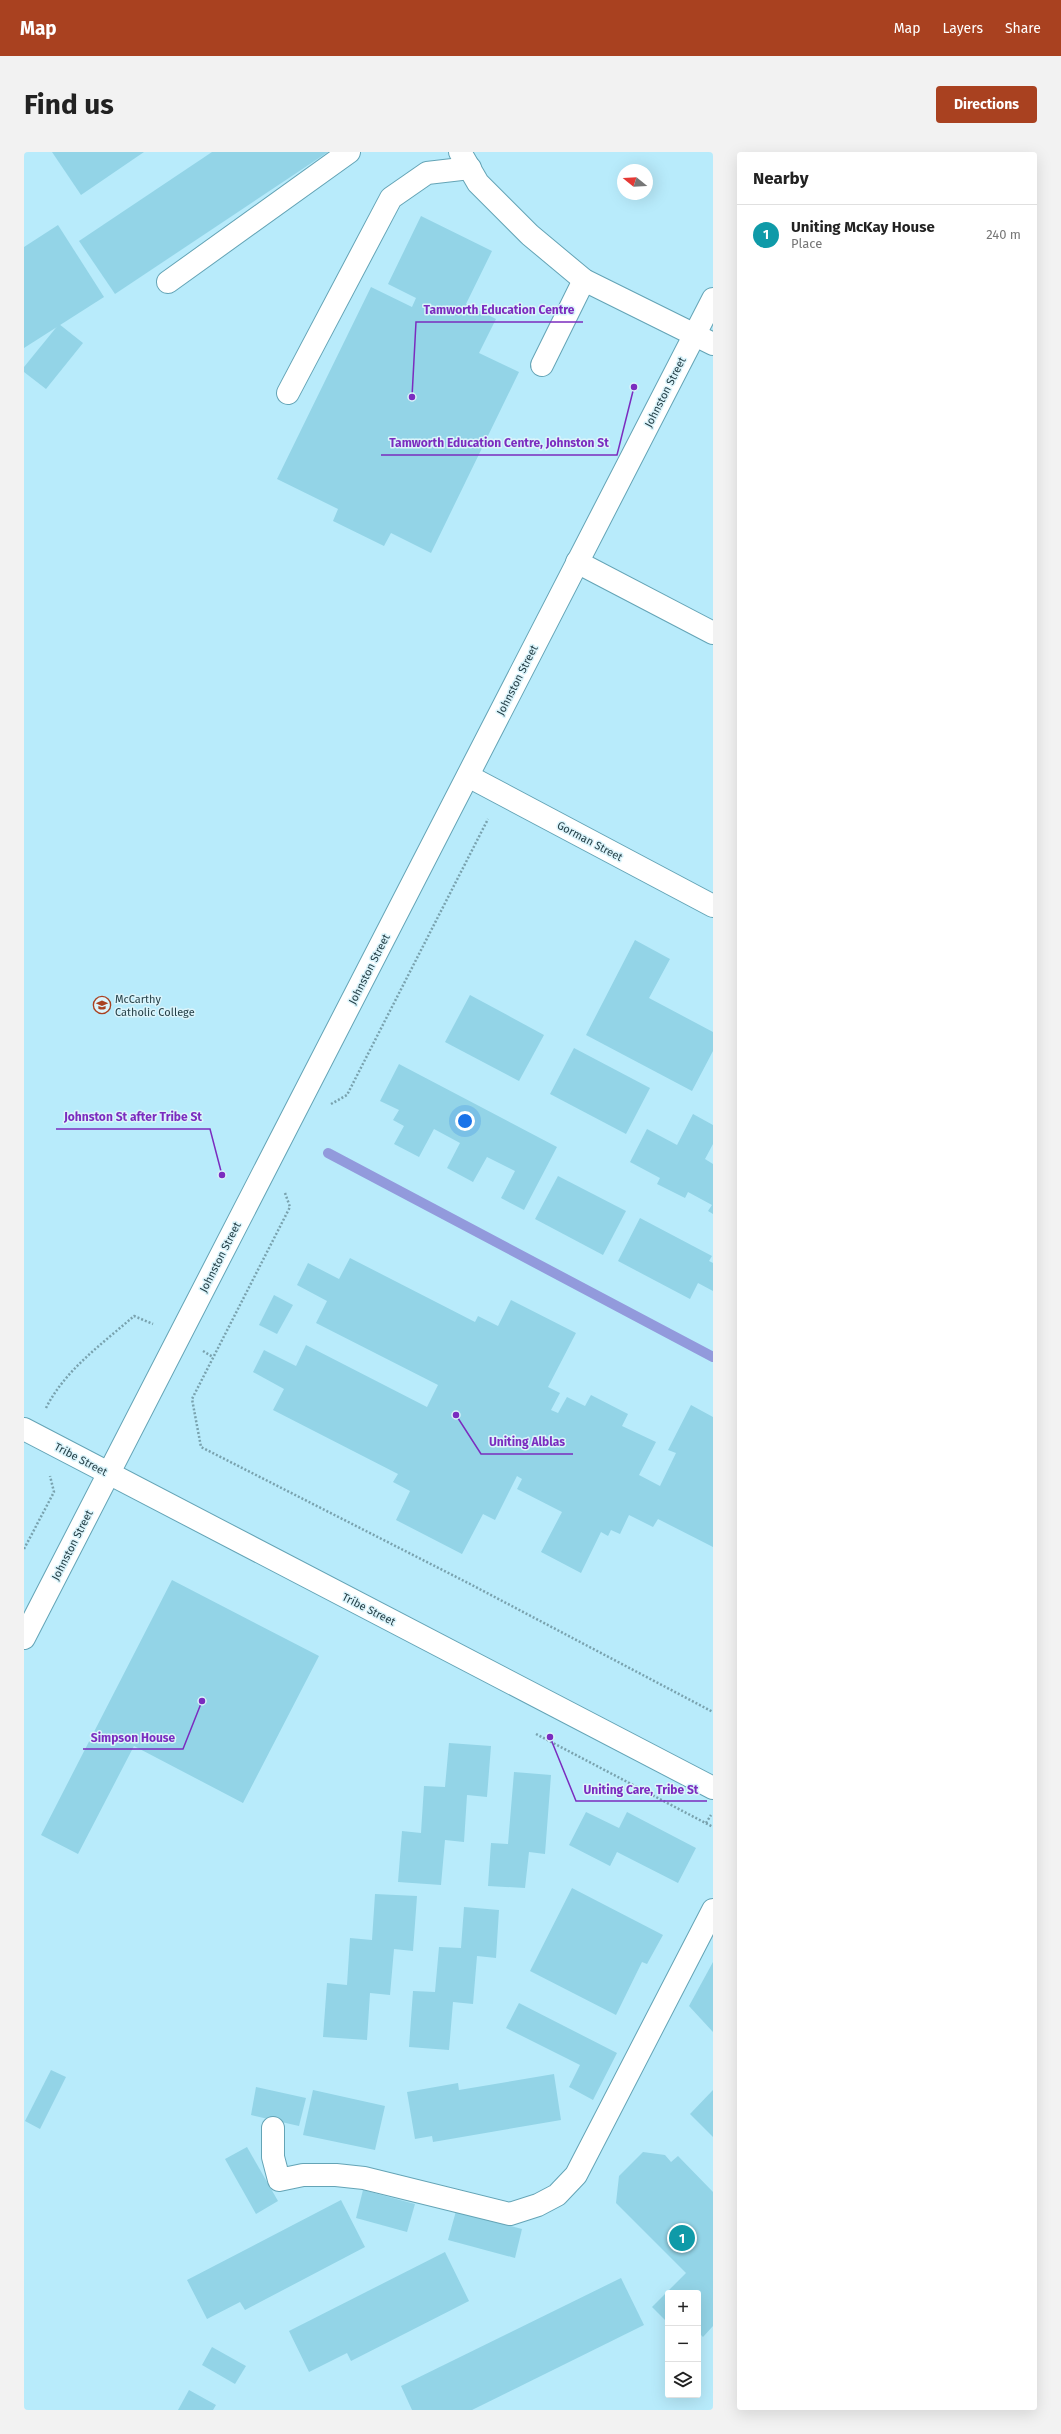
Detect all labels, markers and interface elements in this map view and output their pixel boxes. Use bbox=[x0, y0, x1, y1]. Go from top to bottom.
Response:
text: Map bbox=[20, 17, 57, 40]
text: Map bbox=[894, 20, 920, 37]
text: Layers bbox=[942, 20, 983, 37]
text: Share bbox=[1005, 20, 1041, 37]
button: Directions bbox=[936, 86, 1037, 123]
text: Find us bbox=[24, 88, 114, 121]
north arrow bbox=[617, 164, 653, 200]
text: Nearby bbox=[753, 168, 808, 189]
text: Uniting McKay House bbox=[791, 218, 935, 236]
text: 1 bbox=[763, 227, 769, 242]
text: 240 m bbox=[986, 227, 1021, 242]
text: Place bbox=[791, 236, 822, 251]
callout: Tamworth Education Centre bbox=[416, 298, 583, 322]
text: Tamworth Education Centre bbox=[424, 303, 575, 317]
street label: Johnston Street bbox=[642, 355, 689, 430]
callout: Tamworth Education Centre, Johnston St bbox=[381, 431, 617, 455]
text: Tamworth Education Centre, Johnston St bbox=[389, 436, 609, 450]
street label: Johnston Street bbox=[494, 643, 541, 718]
street label: Gorman Street bbox=[555, 819, 625, 864]
street label: Johnston Street bbox=[346, 932, 393, 1007]
place label: McCarthy Catholic College bbox=[115, 993, 195, 1019]
school or university icon: McCarthy Catholic College bbox=[92, 995, 112, 1015]
callout: Johnston St after Tribe St bbox=[56, 1105, 210, 1129]
text: Johnston St after Tribe St bbox=[63, 1110, 202, 1124]
your location bbox=[455, 1111, 475, 1131]
street label: Johnston Street bbox=[197, 1220, 244, 1295]
callout: Uniting Alblas bbox=[481, 1430, 573, 1454]
text: Uniting Alblas bbox=[489, 1435, 565, 1449]
street label: Tribe Street bbox=[52, 1440, 109, 1479]
street label: Johnston Street bbox=[49, 1508, 96, 1583]
street label: Tribe Street bbox=[340, 1590, 398, 1628]
callout: Simpson House bbox=[83, 1725, 183, 1749]
text: Simpson House bbox=[91, 1731, 176, 1745]
callout: Uniting Care, Tribe St bbox=[576, 1777, 707, 1801]
text: Uniting Care, Tribe St bbox=[584, 1783, 699, 1797]
pin: 1 bbox=[669, 2223, 695, 2253]
map controls bbox=[665, 2290, 701, 2398]
button: + bbox=[665, 2290, 701, 2326]
button: − bbox=[665, 2326, 701, 2362]
button: layers bbox=[665, 2362, 701, 2398]

